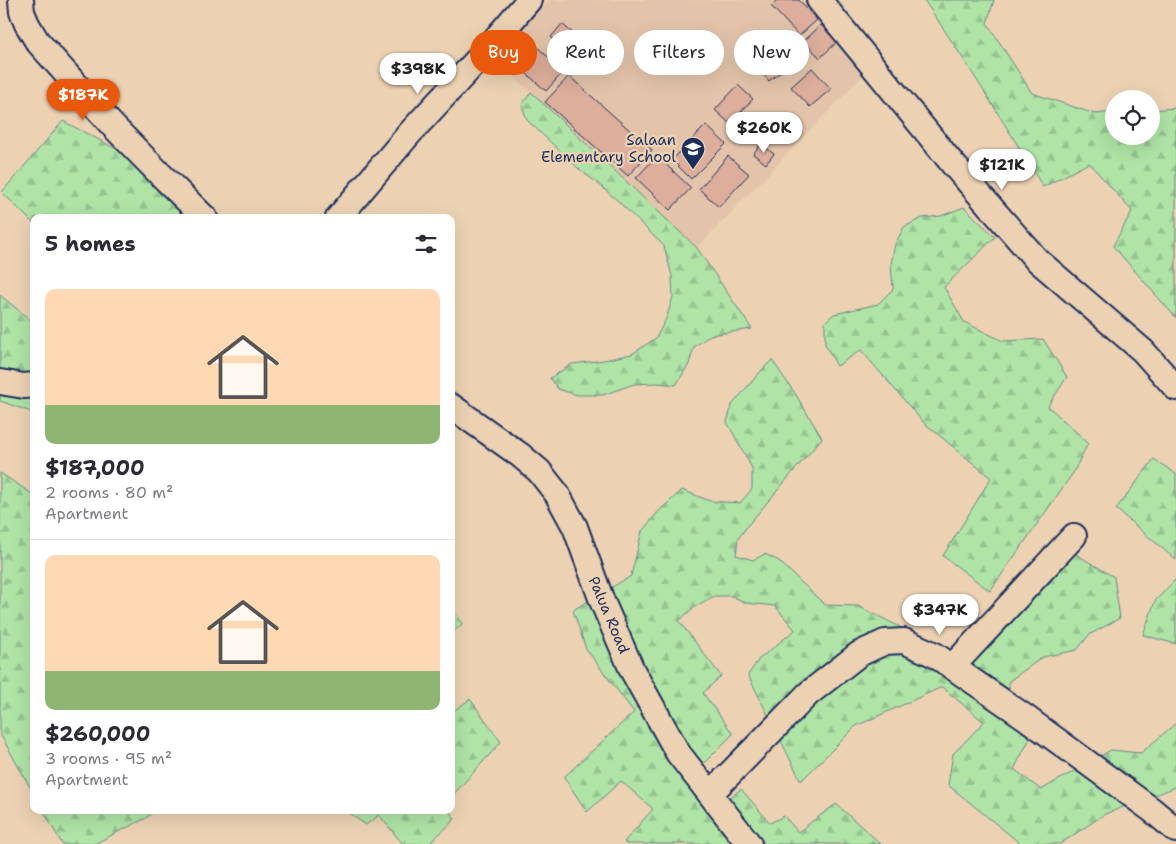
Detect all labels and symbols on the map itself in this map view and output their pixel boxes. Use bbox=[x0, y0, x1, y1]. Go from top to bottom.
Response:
pin: $398K bbox=[383, 52, 453, 95]
pin: $187K bbox=[48, 78, 118, 121]
pin: $260K bbox=[729, 112, 799, 154]
place label: Salaan Elementary School bbox=[541, 130, 676, 167]
school or university icon: Salaan Elementary School bbox=[680, 136, 706, 170]
pin: $121K bbox=[967, 148, 1037, 191]
street label: Palua Road bbox=[584, 573, 634, 657]
pin: $347K bbox=[905, 594, 975, 636]

